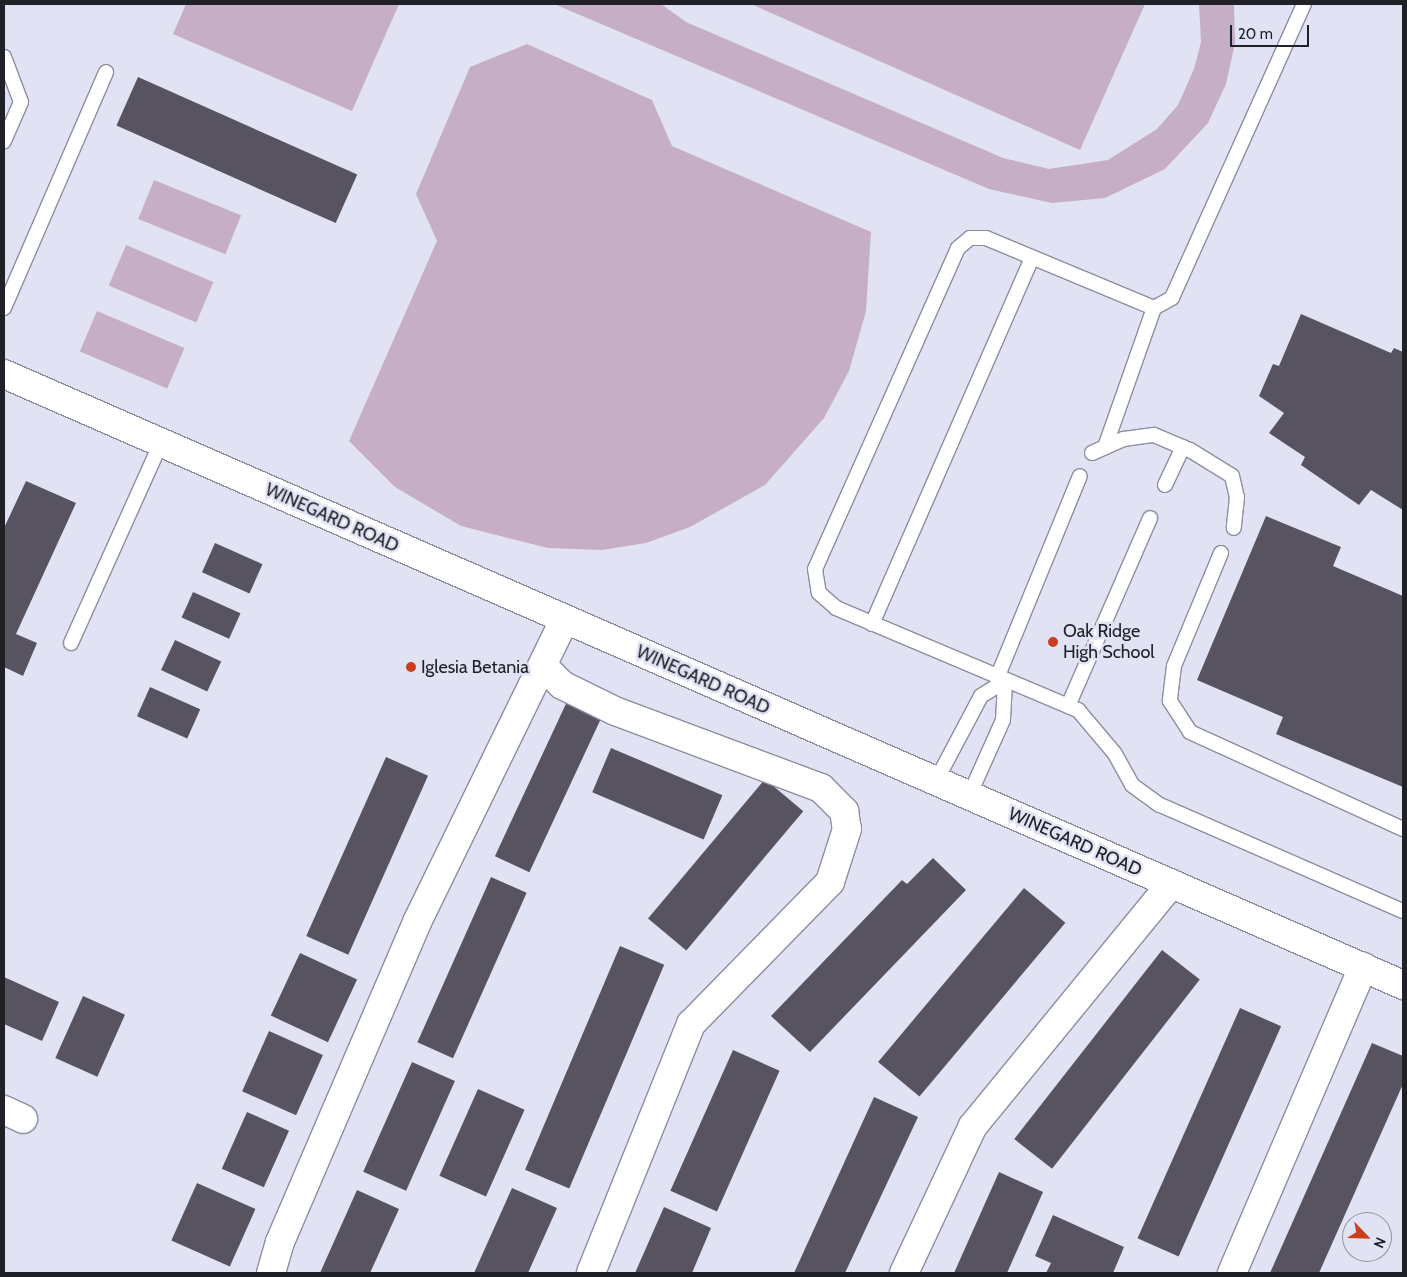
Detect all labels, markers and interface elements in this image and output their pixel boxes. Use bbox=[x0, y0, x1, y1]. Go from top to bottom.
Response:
scale bar bbox=[1232, 15, 1311, 47]
text: 20 m bbox=[1238, 25, 1273, 43]
street label: WINEGARD ROAD bbox=[262, 479, 402, 557]
place label: Oak Ridge High School bbox=[1063, 621, 1155, 664]
marker: Oak Ridge High School bbox=[1047, 636, 1059, 648]
street label: WINEGARD ROAD bbox=[633, 641, 773, 719]
place label: Iglesia Betania bbox=[421, 656, 529, 678]
marker: Iglesia Betania bbox=[405, 661, 417, 673]
street label: WINEGARD ROAD bbox=[1005, 803, 1145, 881]
north arrow bbox=[1342, 1212, 1392, 1262]
text: N bbox=[1370, 1235, 1390, 1251]

